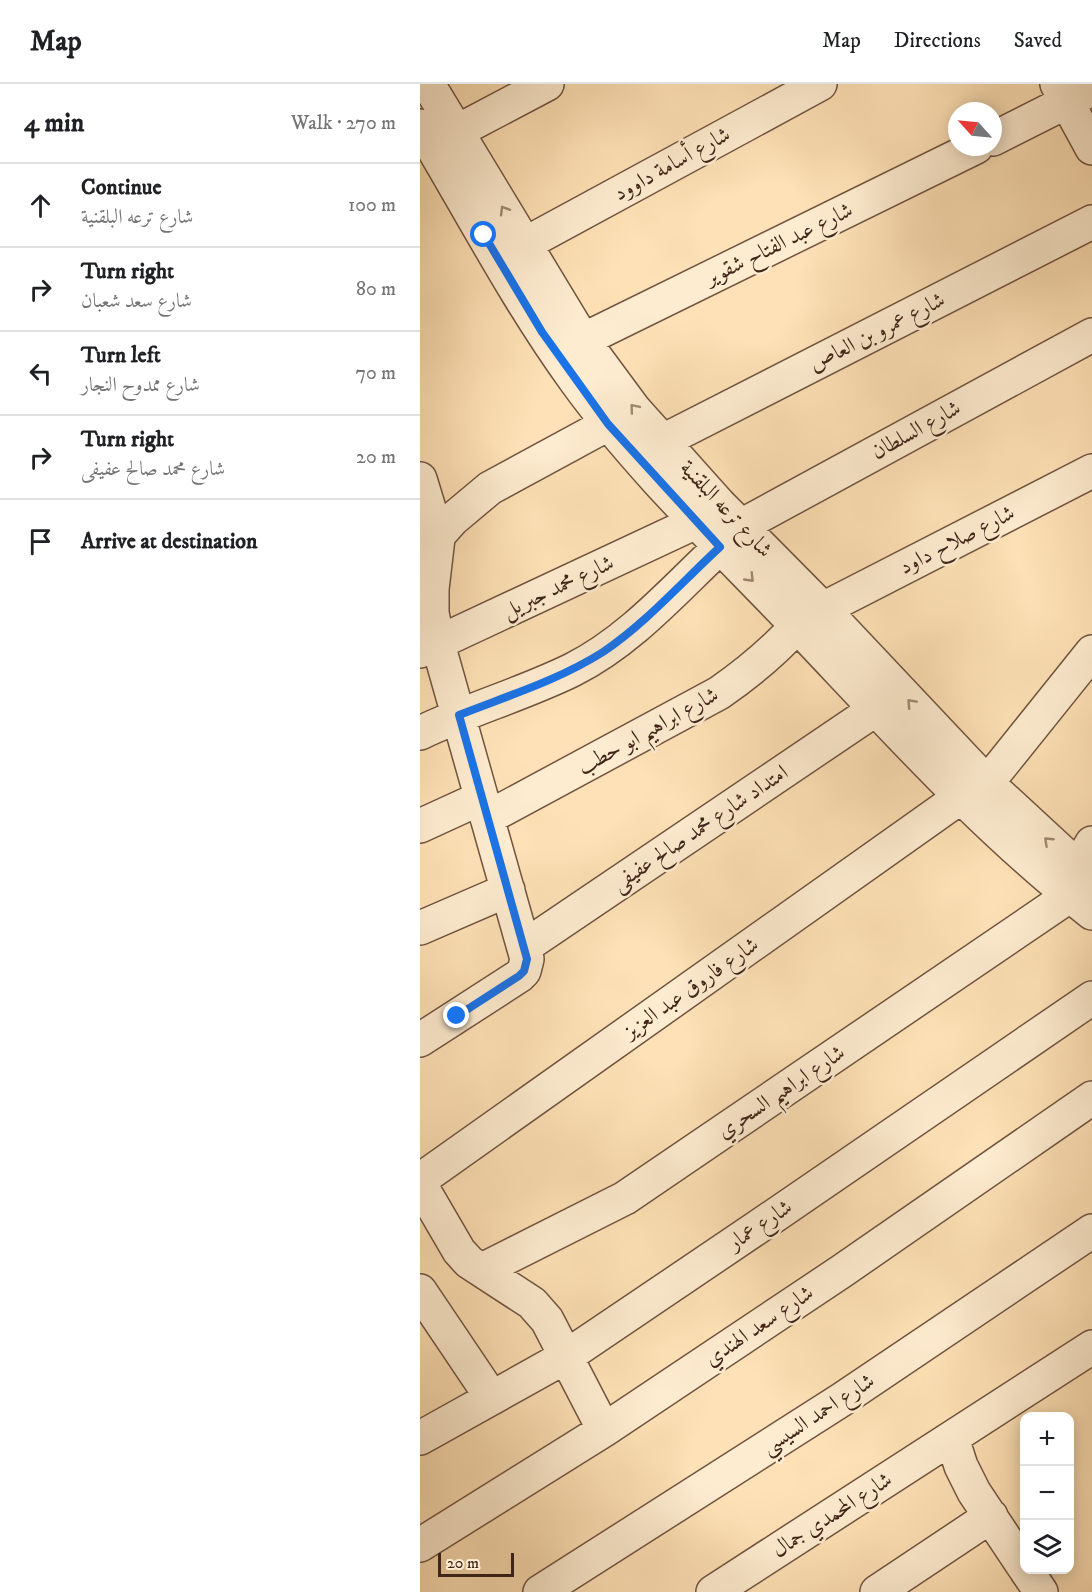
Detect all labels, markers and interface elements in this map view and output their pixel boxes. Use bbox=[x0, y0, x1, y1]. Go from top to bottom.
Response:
text: Map bbox=[30, 24, 82, 59]
text: Map bbox=[822, 28, 861, 54]
text: Directions bbox=[894, 28, 981, 54]
text: Saved bbox=[1014, 28, 1062, 54]
north arrow bbox=[948, 102, 1002, 156]
text: 4 min bbox=[24, 107, 84, 140]
text: Walk · 270 m bbox=[291, 111, 396, 136]
street label: شارع أسامة داوود bbox=[607, 118, 737, 211]
text: Continue bbox=[81, 174, 162, 201]
icon: ahead bbox=[24, 189, 57, 222]
text: 100 m bbox=[348, 193, 396, 218]
street label: شارع عبد الفتاح شقوير bbox=[699, 197, 860, 297]
text: شارع ترعه البلقنية bbox=[81, 205, 193, 230]
one-way arrow bbox=[499, 206, 511, 216]
route start bbox=[470, 221, 496, 247]
text: Turn right bbox=[81, 258, 174, 285]
icon: right bbox=[24, 273, 57, 306]
text: 80 m bbox=[356, 277, 396, 302]
street label: شارع عمرو بن العاص bbox=[804, 286, 951, 381]
text: شارع سعد شعبان bbox=[81, 289, 192, 314]
text: Turn left bbox=[81, 342, 161, 369]
icon: left bbox=[24, 357, 57, 390]
text: 70 m bbox=[355, 361, 396, 386]
text: شارع ممدوح النجار bbox=[81, 373, 200, 398]
street label: شارع السلطان bbox=[867, 394, 967, 469]
one-way arrow bbox=[630, 404, 641, 415]
text: Turn right bbox=[81, 426, 174, 453]
icon: right bbox=[24, 441, 57, 474]
text: 20 m bbox=[356, 445, 396, 470]
street label: شارع ترعه البلقنية bbox=[671, 455, 778, 566]
text: شارع محمد صالح عفيفى bbox=[81, 457, 225, 482]
street label: شارع صلاح داود bbox=[895, 499, 1022, 585]
icon: arrive bbox=[24, 525, 57, 558]
text: Arrive at destination bbox=[81, 528, 258, 555]
street label: شارع محمد جبريل bbox=[498, 549, 620, 628]
one-way arrow bbox=[743, 571, 754, 581]
street label: شارع ابراهيم ابو حطب bbox=[573, 681, 727, 787]
one-way arrow bbox=[907, 699, 918, 709]
street label: امتداد شارع محمد صالح عفيفى bbox=[607, 759, 796, 901]
one-way arrow bbox=[1045, 837, 1055, 848]
street label: شارع فاروق عبد العزيز bbox=[616, 931, 766, 1049]
route end bbox=[443, 1002, 469, 1028]
street label: شارع ابراهيم السحري bbox=[712, 1039, 854, 1151]
street label: شارع عمار bbox=[721, 1194, 800, 1261]
street label: شارع سعد الهندي bbox=[699, 1280, 821, 1376]
street label: شارع احمد السيسي bbox=[756, 1367, 883, 1466]
map controls bbox=[1020, 1412, 1074, 1574]
button: + bbox=[1020, 1412, 1074, 1466]
street label: شارع المحمدي جمال bbox=[767, 1466, 899, 1567]
button: − bbox=[1020, 1466, 1074, 1520]
button: layers bbox=[1020, 1520, 1074, 1574]
scale bar bbox=[438, 1550, 514, 1578]
text: 20 m bbox=[447, 1553, 479, 1573]

